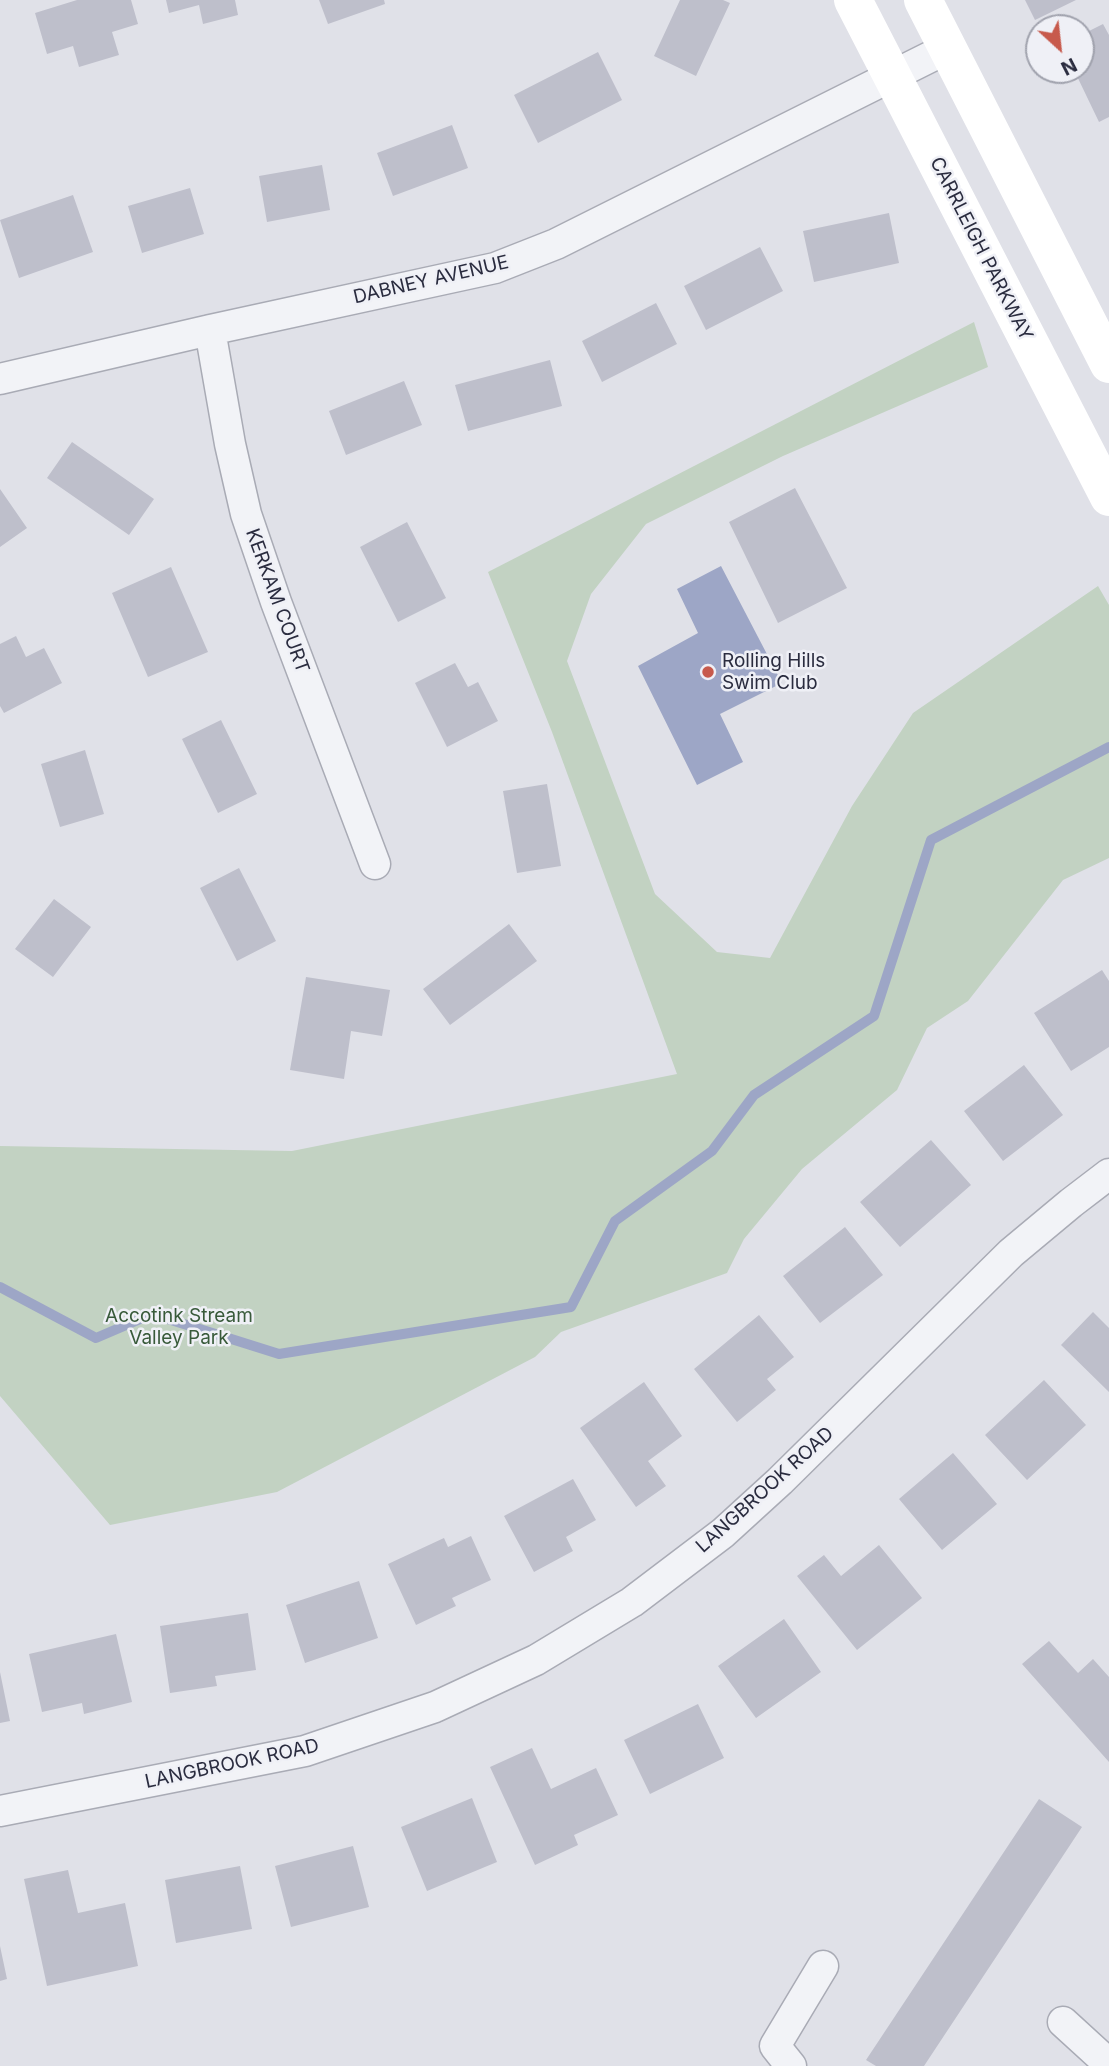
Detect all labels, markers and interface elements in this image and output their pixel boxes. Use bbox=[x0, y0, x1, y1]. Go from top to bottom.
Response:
north arrow bbox=[1025, 14, 1095, 84]
text: N bbox=[1057, 53, 1081, 80]
street label: CARRLEIGH PARKWAY bbox=[925, 153, 1037, 345]
street label: DABNEY AVENUE bbox=[351, 251, 511, 309]
street label: KERKAM COURT bbox=[240, 526, 314, 676]
place label: Rolling Hills Swim Club bbox=[722, 650, 825, 694]
marker: Rolling Hills Swim Club bbox=[700, 664, 716, 680]
park label: Accotink Stream Valley Park bbox=[105, 1305, 253, 1349]
street label: LANGBROOK ROAD bbox=[692, 1422, 838, 1558]
street label: LANGBROOK ROAD bbox=[143, 1734, 321, 1794]

